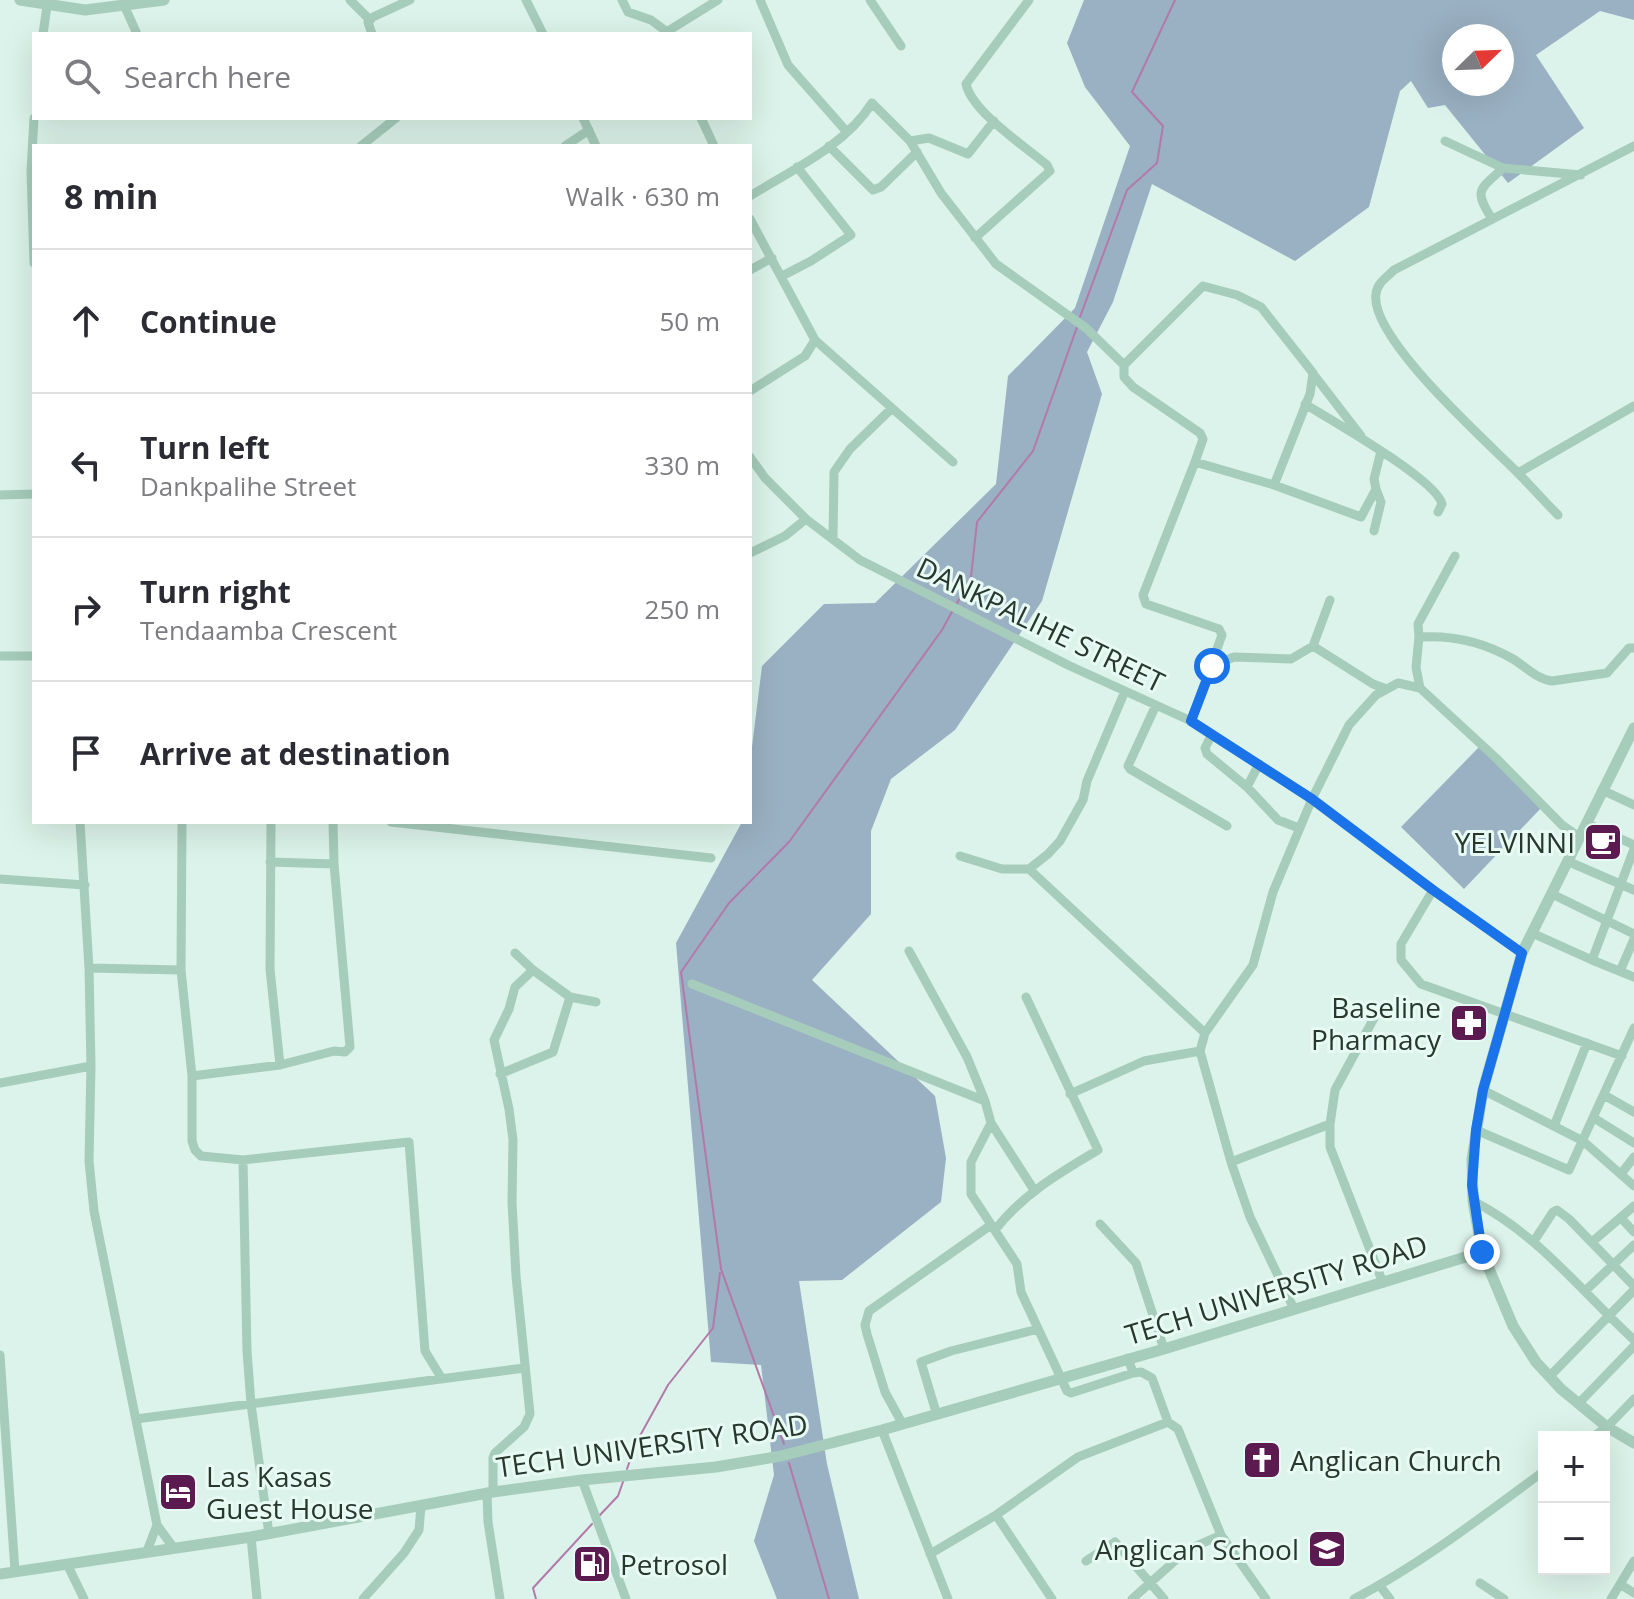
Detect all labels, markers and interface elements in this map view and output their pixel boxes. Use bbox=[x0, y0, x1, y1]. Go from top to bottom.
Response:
north arrow bbox=[1442, 24, 1514, 96]
search box bbox=[32, 32, 752, 120]
icon: search bbox=[60, 54, 104, 98]
text: Search here bbox=[124, 56, 291, 97]
text: 8 min bbox=[64, 173, 158, 219]
text: Walk · 630 m bbox=[566, 178, 720, 214]
icon: ahead bbox=[64, 299, 108, 343]
text: Continue bbox=[140, 301, 277, 342]
text: 50 m bbox=[659, 303, 720, 339]
text: Turn left bbox=[140, 427, 270, 468]
icon: left bbox=[64, 443, 108, 487]
text: 330 m bbox=[645, 447, 720, 483]
text: Dankpalihe Street bbox=[140, 468, 356, 504]
street label: DANKPALIHE STREET bbox=[911, 547, 1172, 701]
text: Turn right bbox=[140, 571, 291, 612]
icon: right bbox=[64, 587, 108, 631]
text: 250 m bbox=[645, 591, 720, 627]
text: Tendaamba Crescent bbox=[140, 612, 397, 648]
route start bbox=[1194, 648, 1230, 684]
icon: arrive bbox=[64, 731, 108, 775]
text: Arrive at destination bbox=[140, 733, 451, 774]
cafe icon: YELVINNI bbox=[1582, 821, 1624, 863]
place label: YELVINNI bbox=[1455, 823, 1575, 861]
place label: Baseline Pharmacy bbox=[1311, 988, 1442, 1058]
pharmacy icon: Baseline Pharmacy bbox=[1448, 1002, 1490, 1044]
street label: TECH UNIVERSITY ROAD bbox=[1120, 1225, 1432, 1353]
route end bbox=[1464, 1234, 1500, 1270]
street label: TECH UNIVERSITY ROAD bbox=[494, 1404, 810, 1486]
map controls bbox=[1538, 1431, 1610, 1575]
button: + bbox=[1538, 1431, 1610, 1503]
church icon: Anglican Church bbox=[1241, 1439, 1283, 1481]
place label: Anglican Church bbox=[1290, 1441, 1502, 1479]
place label: Las Kasas Guest House bbox=[206, 1457, 374, 1527]
hotel icon: Las Kasas Guest House bbox=[157, 1471, 199, 1513]
button: − bbox=[1538, 1503, 1610, 1575]
school or university icon: Anglican School bbox=[1306, 1528, 1348, 1570]
place label: Anglican School bbox=[1095, 1530, 1299, 1568]
fuel station icon: Petrosol bbox=[571, 1543, 613, 1585]
place label: Petrosol bbox=[620, 1545, 728, 1583]

